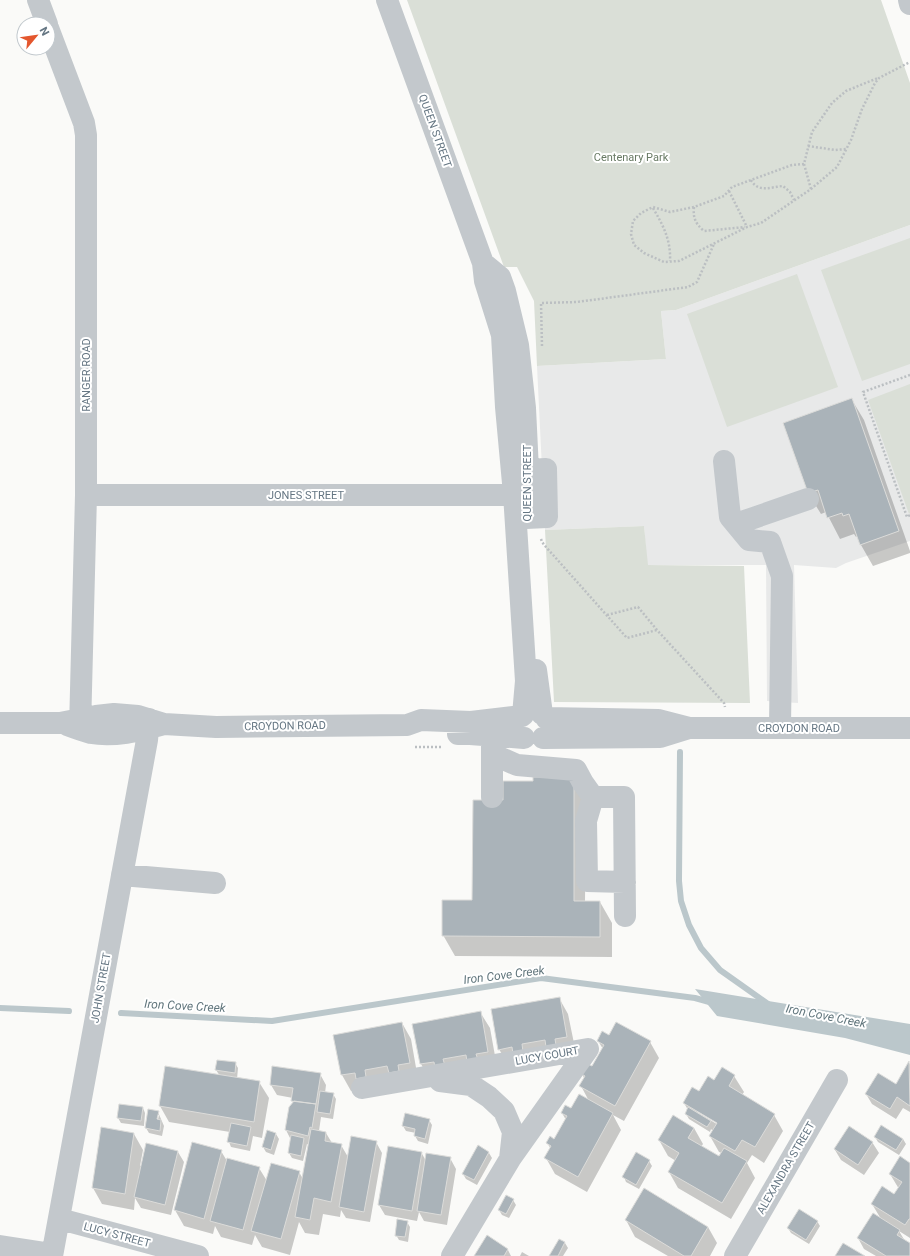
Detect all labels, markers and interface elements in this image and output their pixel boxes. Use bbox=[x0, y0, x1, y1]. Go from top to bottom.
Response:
north arrow bbox=[16, 16, 56, 56]
text: N bbox=[37, 25, 52, 38]
street label: QUEEN STREET bbox=[416, 93, 454, 170]
park label: Centenary Park bbox=[594, 151, 669, 164]
street label: RANGER ROAD bbox=[80, 338, 93, 412]
street label: QUEEN STREET bbox=[521, 444, 534, 521]
street label: JONES STREET bbox=[268, 489, 344, 502]
street label: CROYDON ROAD bbox=[244, 719, 326, 733]
street label: CROYDON ROAD bbox=[758, 722, 840, 735]
street label: JOHN STREET bbox=[88, 951, 114, 1024]
water label: Iron Cove Creek bbox=[463, 963, 546, 987]
water label: Iron Cove Creek bbox=[144, 997, 227, 1015]
water label: Iron Cove Creek bbox=[785, 1001, 868, 1031]
street label: LUCY COURT bbox=[514, 1044, 580, 1068]
street label: ALEXANDRA STREET bbox=[754, 1119, 818, 1216]
street label: LUCY STREET bbox=[82, 1220, 152, 1250]

